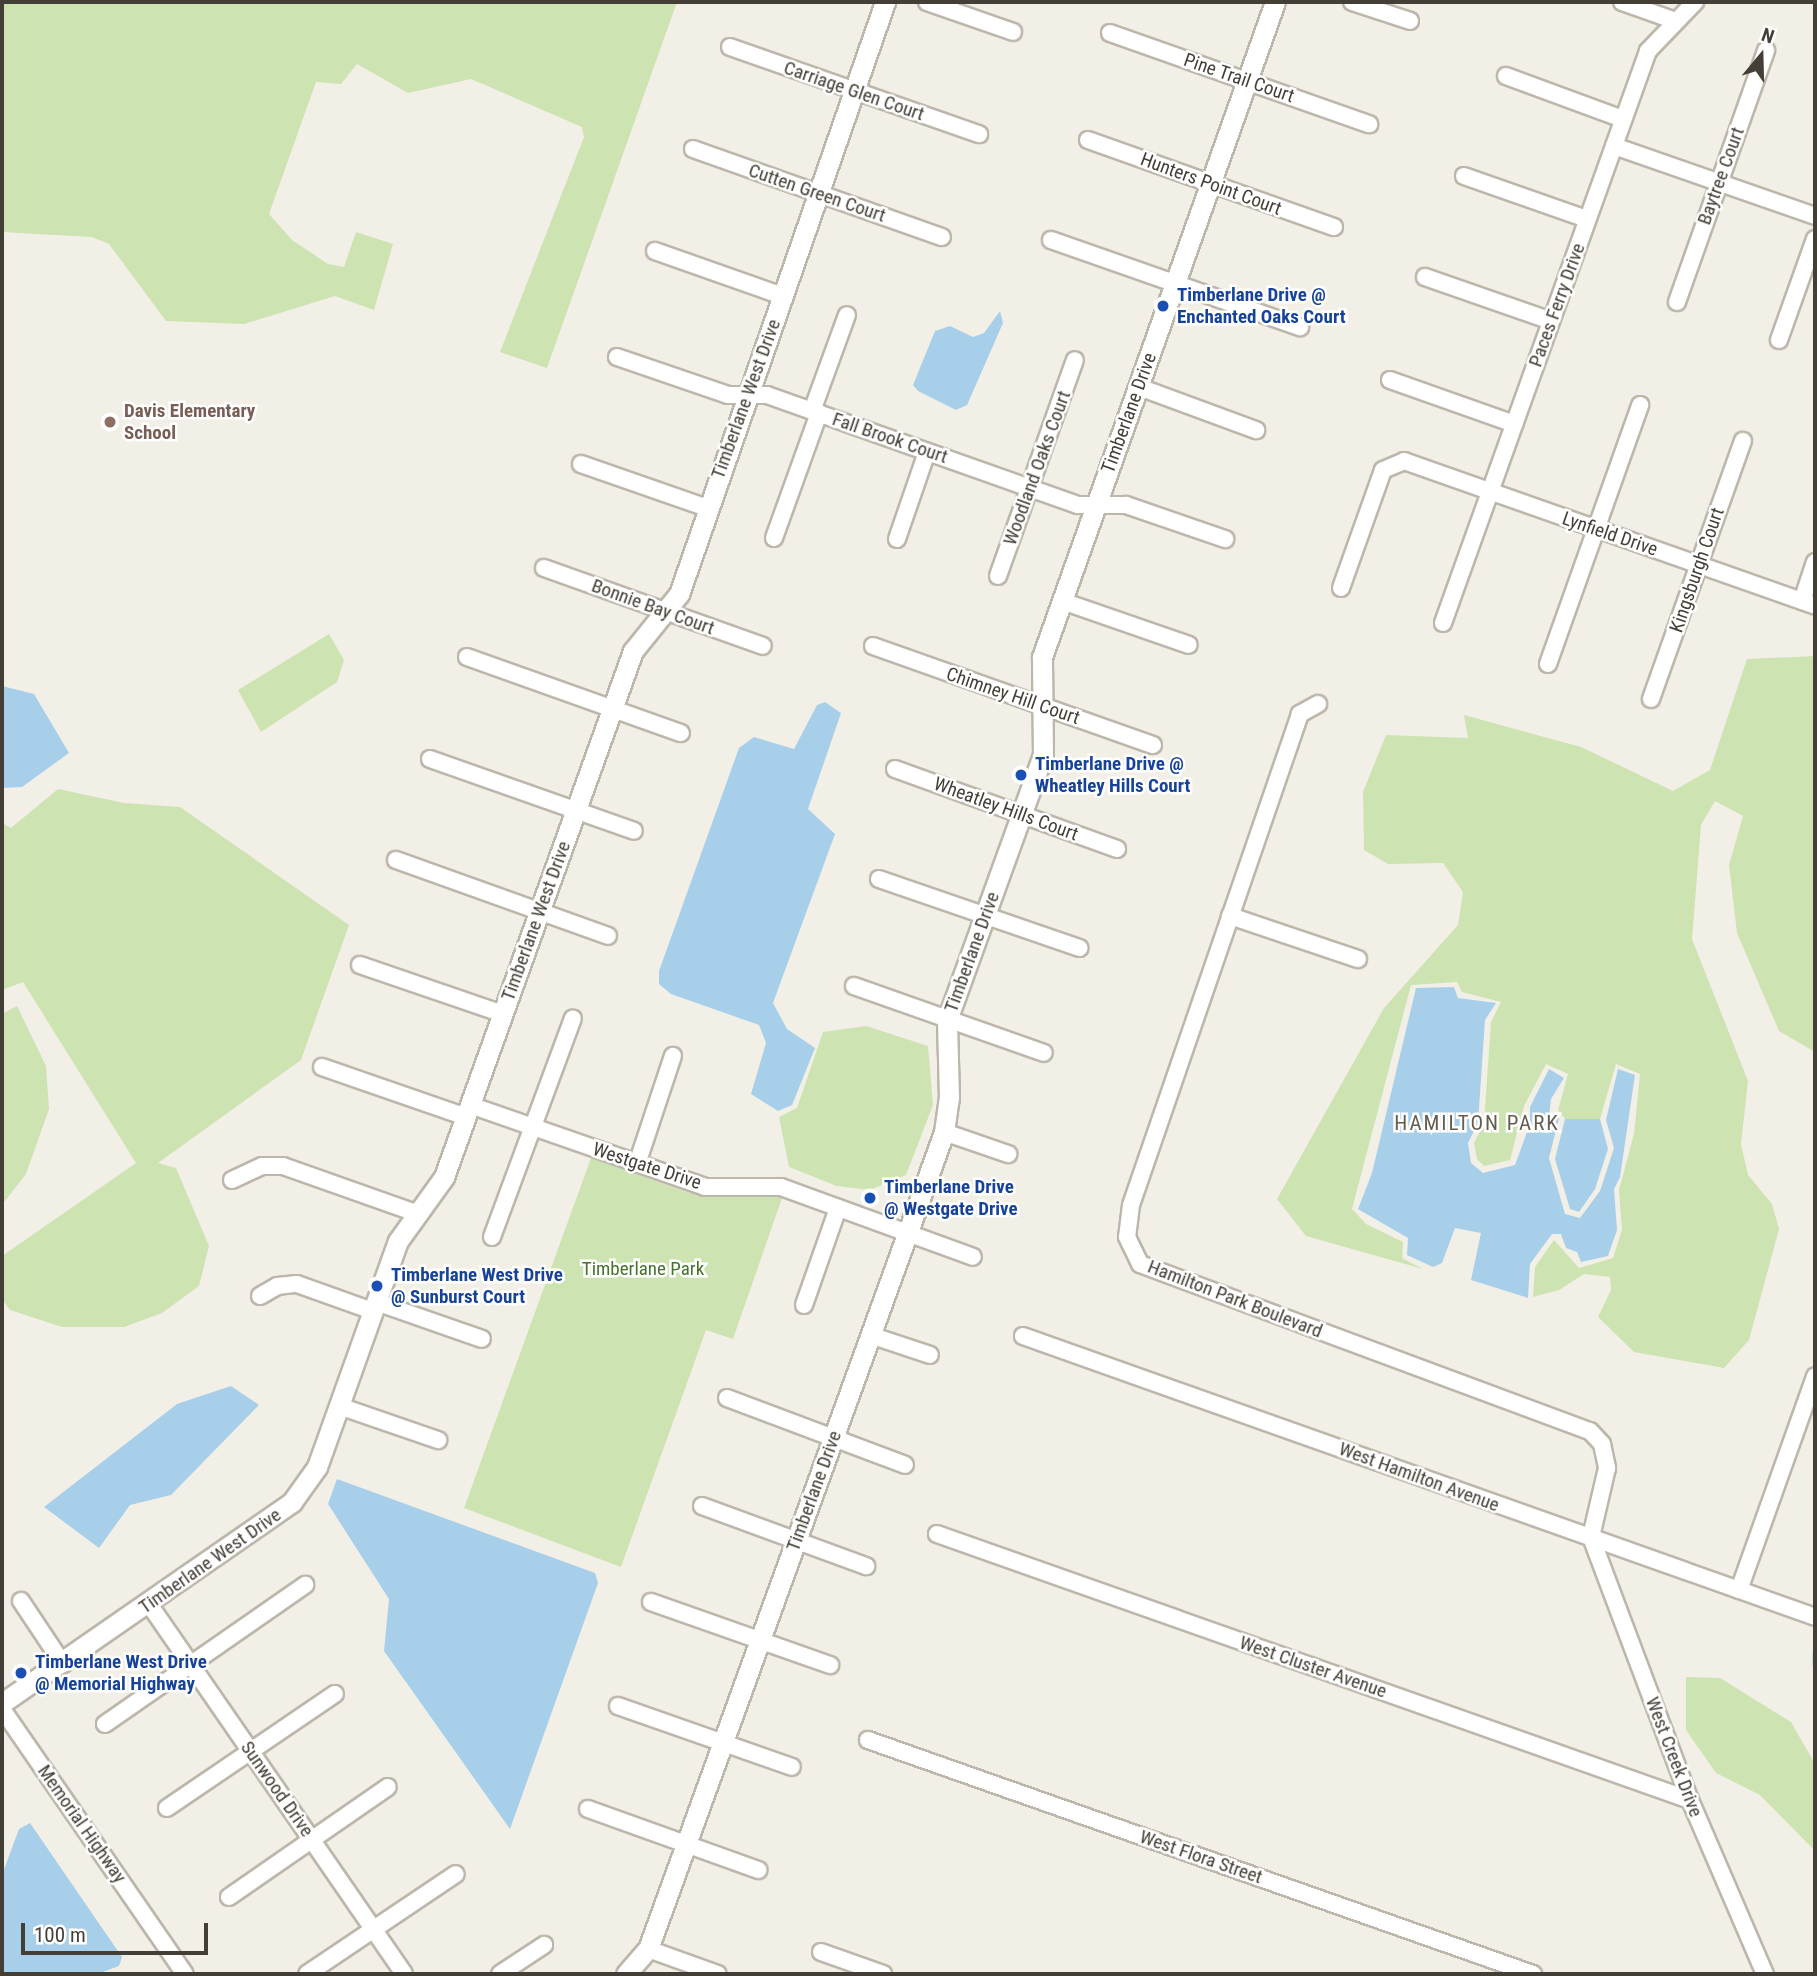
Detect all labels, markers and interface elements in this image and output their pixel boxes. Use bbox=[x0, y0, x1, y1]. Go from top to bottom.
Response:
north arrow bbox=[1726, 21, 1796, 91]
text: N bbox=[1759, 23, 1777, 48]
street label: Pine Trail Court bbox=[1181, 48, 1297, 108]
street label: Carriage Glen Court bbox=[781, 56, 927, 126]
street label: Baytree Court bbox=[1693, 124, 1749, 228]
street label: Hunters Point Court bbox=[1137, 148, 1285, 220]
street label: Cutten Green Court bbox=[746, 159, 888, 227]
street label: Paces Ferry Drive bbox=[1524, 240, 1590, 370]
place label: Timberlane Drive @ Enchanted Oaks Court bbox=[1177, 284, 1345, 328]
marker: Timberlane Drive @ Enchanted Oaks Court bbox=[1155, 298, 1171, 314]
street label: Timberlane West Drive bbox=[707, 316, 785, 482]
street label: Timberlane Drive bbox=[1097, 350, 1161, 476]
street label: Woodland Oaks Court bbox=[998, 388, 1076, 548]
place label: Davis Elementary School bbox=[124, 400, 255, 444]
street label: Fall Brook Court bbox=[829, 408, 951, 468]
marker: Davis Elementary School bbox=[102, 414, 118, 430]
street label: Kingsburgh Court bbox=[1665, 505, 1729, 635]
street label: Lynfield Drive bbox=[1559, 507, 1661, 561]
street label: Bonnie Bay Court bbox=[589, 574, 717, 640]
street label: Chimney Hill Court bbox=[943, 663, 1083, 729]
place label: Timberlane Drive @ Wheatley Hills Court bbox=[1035, 753, 1190, 797]
marker: Timberlane Drive @ Wheatley Hills Court bbox=[1013, 767, 1029, 783]
street label: Wheatley Hills Court bbox=[931, 772, 1081, 846]
street label: Timberlane West Drive bbox=[497, 838, 575, 1004]
street label: Timberlane Drive bbox=[940, 889, 1004, 1015]
district label: HAMILTON PARK bbox=[1396, 1110, 1558, 1136]
street label: Westgate Drive bbox=[590, 1138, 704, 1194]
place label: Timberlane Drive @ Westgate Drive bbox=[884, 1176, 1018, 1220]
marker: Timberlane Drive @ Westgate Drive bbox=[862, 1190, 878, 1206]
street label: Hamilton Park Boulevard bbox=[1145, 1255, 1325, 1343]
park label: Timberlane Park bbox=[582, 1258, 704, 1280]
place label: Timberlane West Drive @ Sunburst Court bbox=[391, 1264, 563, 1308]
marker: Timberlane West Drive @ Sunburst Court bbox=[369, 1278, 385, 1294]
street label: Timberlane Drive bbox=[782, 1428, 846, 1554]
street label: West Hamilton Avenue bbox=[1336, 1437, 1502, 1517]
street label: Timberlane West Drive bbox=[135, 1503, 285, 1619]
street label: West Cluster Avenue bbox=[1236, 1631, 1390, 1703]
place label: Timberlane West Drive @ Memorial Highway bbox=[35, 1651, 207, 1695]
marker: Timberlane West Drive @ Memorial Highway bbox=[13, 1665, 29, 1681]
street label: West Creek Drive bbox=[1641, 1694, 1707, 1820]
street label: Sunwood Drive bbox=[236, 1737, 318, 1841]
street label: Memorial Highway bbox=[33, 1761, 131, 1887]
street label: West Flora Street bbox=[1137, 1825, 1265, 1889]
scale bar bbox=[24, 1910, 212, 1954]
text: 100 m bbox=[34, 1923, 86, 1947]

